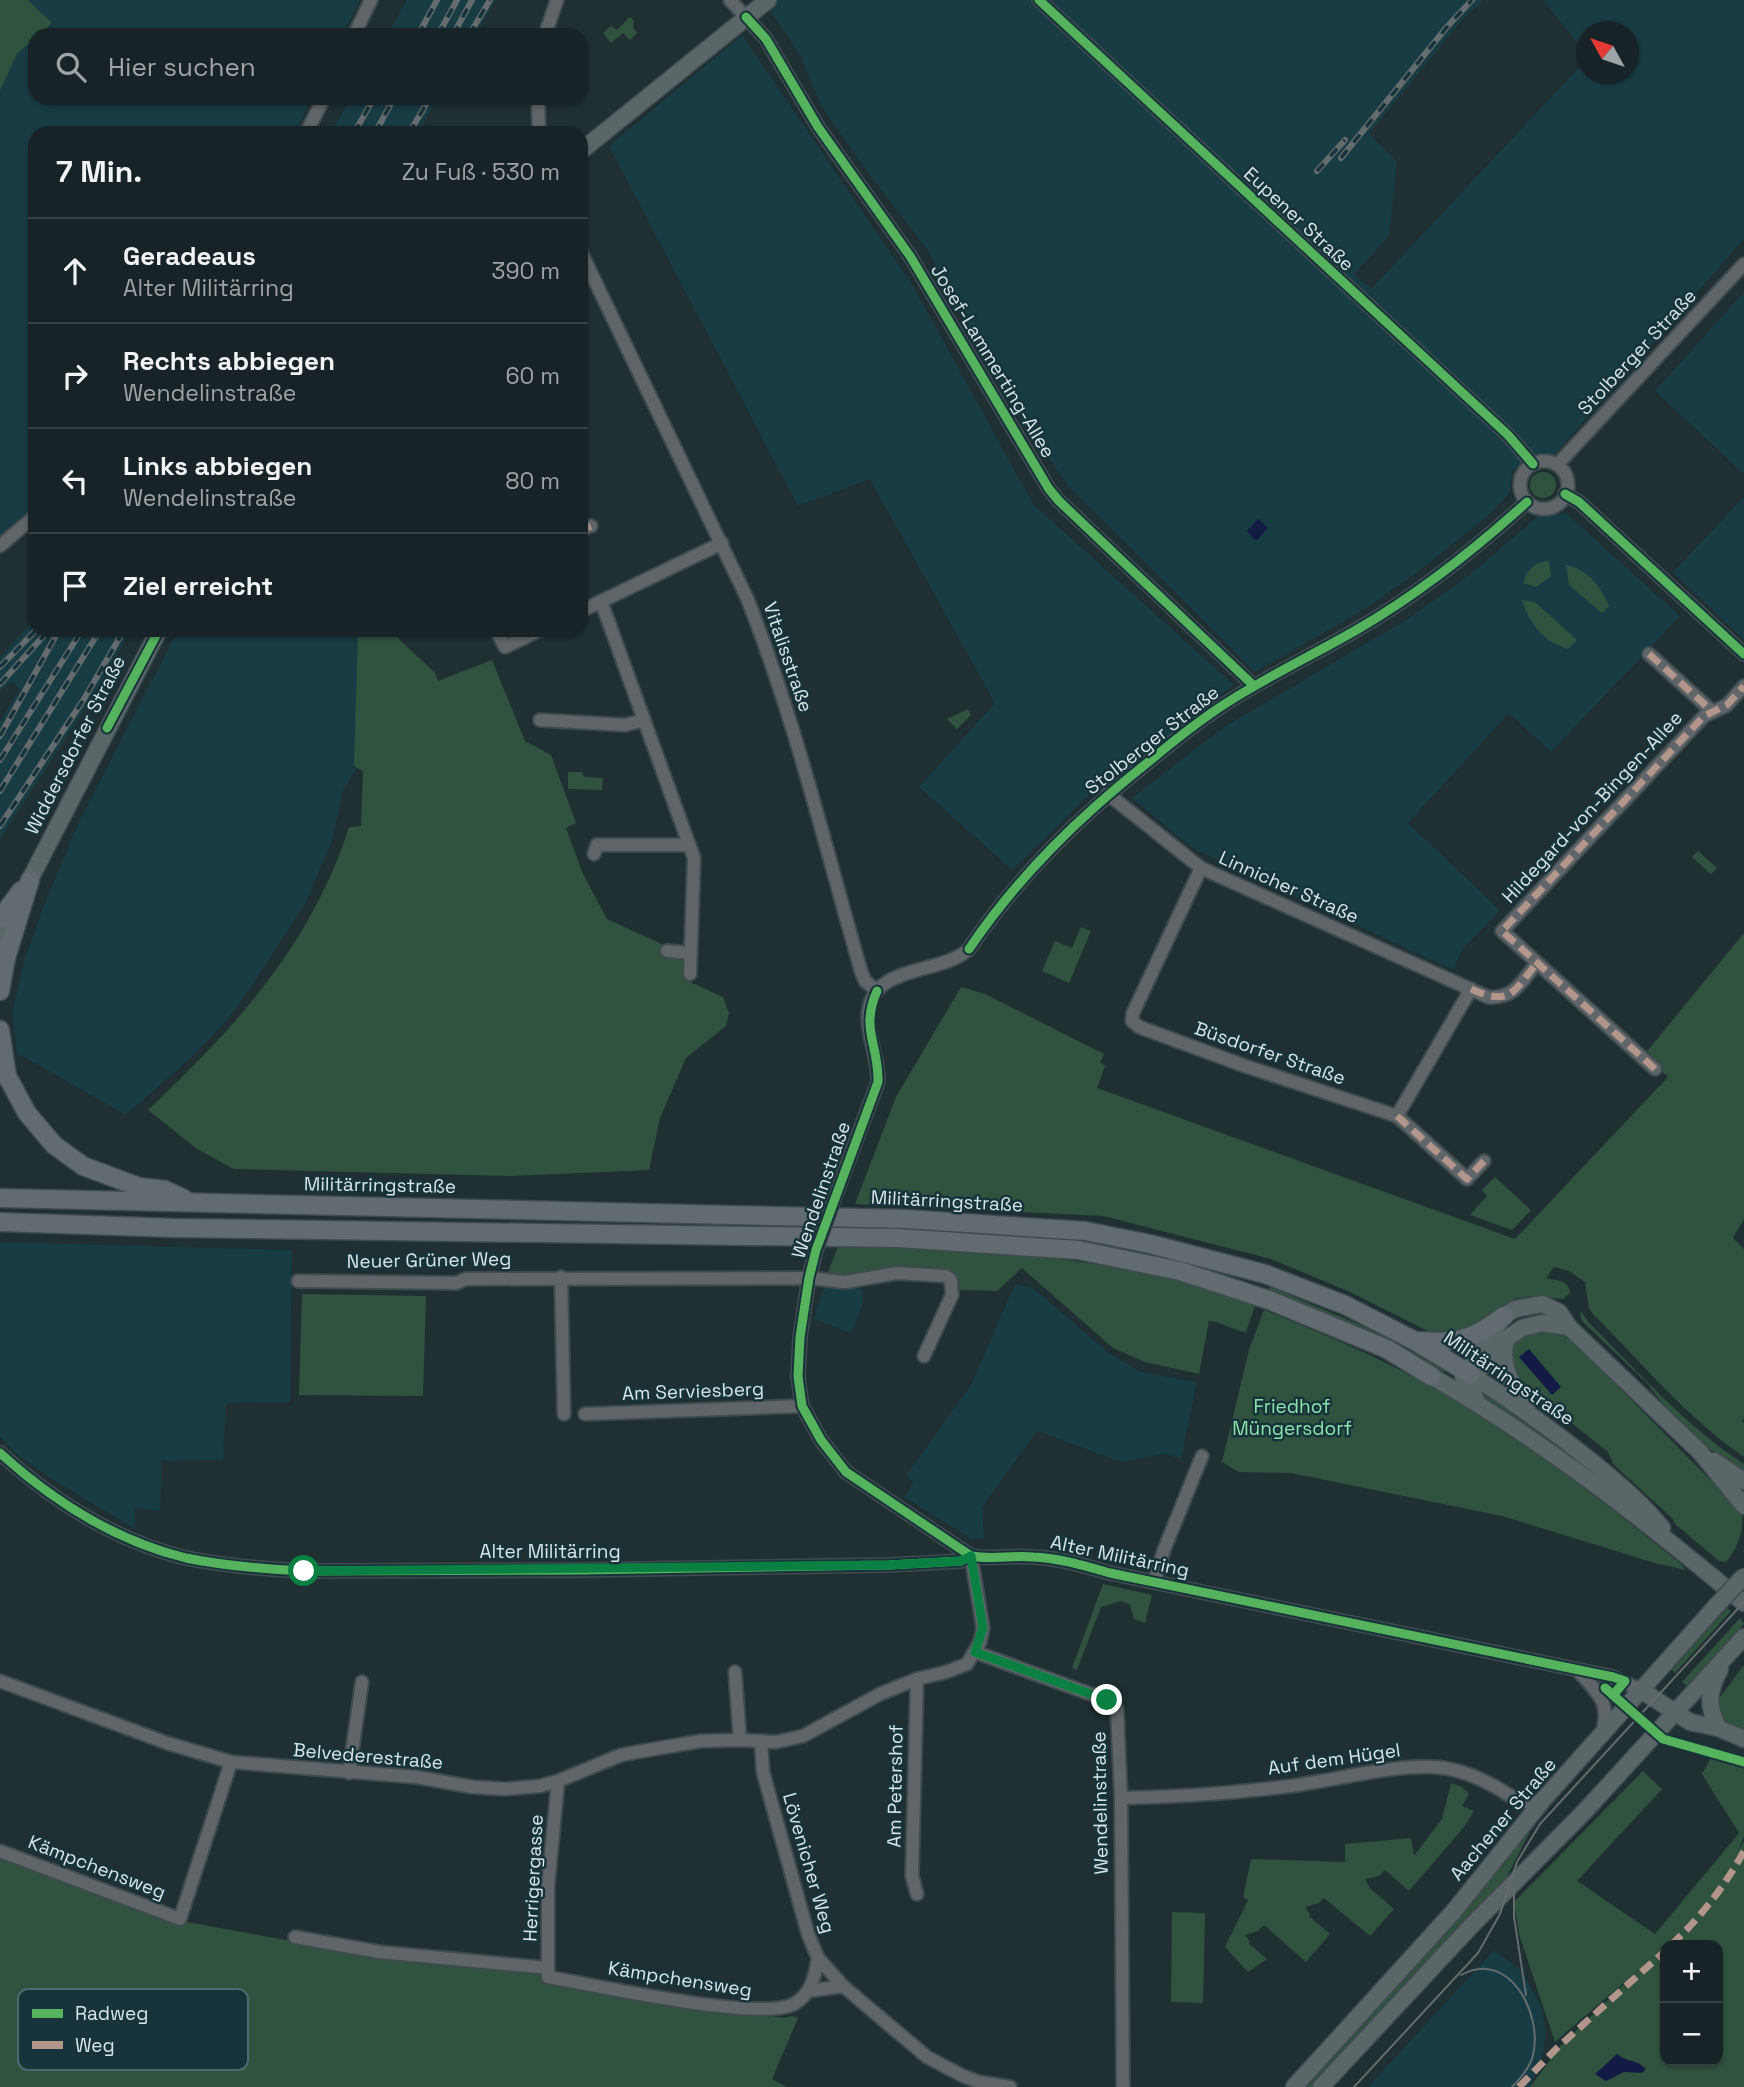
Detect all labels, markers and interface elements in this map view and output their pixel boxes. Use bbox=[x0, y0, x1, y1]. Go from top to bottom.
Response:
north arrow bbox=[1576, 21, 1639, 84]
search box bbox=[28, 28, 588, 105]
icon: search bbox=[52, 48, 90, 86]
text: Hier suchen bbox=[108, 50, 256, 84]
text: 7 Min. bbox=[56, 152, 142, 191]
text: Zu Fuß · 530 m bbox=[402, 157, 560, 187]
street label: Eupener Straße bbox=[1239, 161, 1359, 277]
text: Geradeaus bbox=[123, 239, 256, 273]
icon: ahead bbox=[56, 252, 94, 290]
text: 390 m bbox=[492, 256, 560, 286]
street label: Josef-Lammerting-Allee bbox=[925, 259, 1061, 463]
text: Alter Militärring bbox=[123, 273, 294, 303]
street label: Stolberger Straße bbox=[1572, 284, 1702, 420]
text: Rechts abbiegen bbox=[123, 344, 335, 378]
icon: right bbox=[56, 357, 94, 395]
text: 60 m bbox=[505, 361, 560, 391]
text: Wendelinstraße bbox=[123, 378, 296, 408]
text: Links abbiegen bbox=[123, 449, 312, 483]
icon: left bbox=[56, 462, 94, 500]
text: 80 m bbox=[505, 466, 560, 496]
text: Wendelinstraße bbox=[123, 483, 296, 513]
icon: arrive bbox=[56, 567, 94, 605]
text: Ziel erreicht bbox=[123, 569, 273, 603]
street label: Vitalisstraße bbox=[757, 599, 819, 715]
street label: Widdersdorfer Straße bbox=[19, 651, 131, 839]
street label: Stolberger Straße bbox=[1080, 680, 1224, 800]
street label: Hildegard-von-Bingen-Allee bbox=[1496, 706, 1688, 908]
street label: Linnicher Straße bbox=[1215, 845, 1363, 929]
street label: Büsdorfer Straße bbox=[1191, 1015, 1349, 1091]
street label: Wendelinstraße bbox=[786, 1118, 856, 1262]
street label: Militärringstraße bbox=[304, 1171, 456, 1199]
street label: Militärringstraße bbox=[870, 1185, 1024, 1217]
street label: Neuer Grüner Weg bbox=[346, 1246, 512, 1274]
street label: Militärringstraße bbox=[1439, 1325, 1579, 1431]
street label: Am Serviesberg bbox=[622, 1376, 764, 1406]
park label: Friedhof Müngersdorf bbox=[1232, 1394, 1352, 1441]
street label: Alter Militärring bbox=[1048, 1529, 1192, 1583]
street label: Alter Militärring bbox=[479, 1539, 621, 1564]
route start bbox=[288, 1555, 319, 1586]
route end bbox=[1091, 1684, 1122, 1715]
street label: Am Petershof bbox=[881, 1724, 909, 1848]
street label: Wendelinstraße bbox=[1086, 1731, 1114, 1875]
street label: Belvederestraße bbox=[292, 1737, 444, 1775]
street label: Auf dem Hügel bbox=[1266, 1737, 1402, 1781]
street label: Aachener Straße bbox=[1444, 1752, 1562, 1886]
street label: Lövenicher Weg bbox=[777, 1790, 841, 1936]
street label: Herrigergasse bbox=[517, 1814, 549, 1942]
street label: Kämpchensweg bbox=[25, 1829, 169, 1905]
map controls bbox=[1660, 1940, 1723, 2066]
button: + bbox=[1660, 1940, 1723, 2003]
street label: Kämpchensweg bbox=[606, 1955, 754, 2003]
legend bbox=[18, 1989, 248, 2070]
text: Radweg bbox=[75, 2001, 148, 2026]
button: − bbox=[1660, 2003, 1723, 2066]
text: Weg bbox=[75, 2033, 115, 2058]

